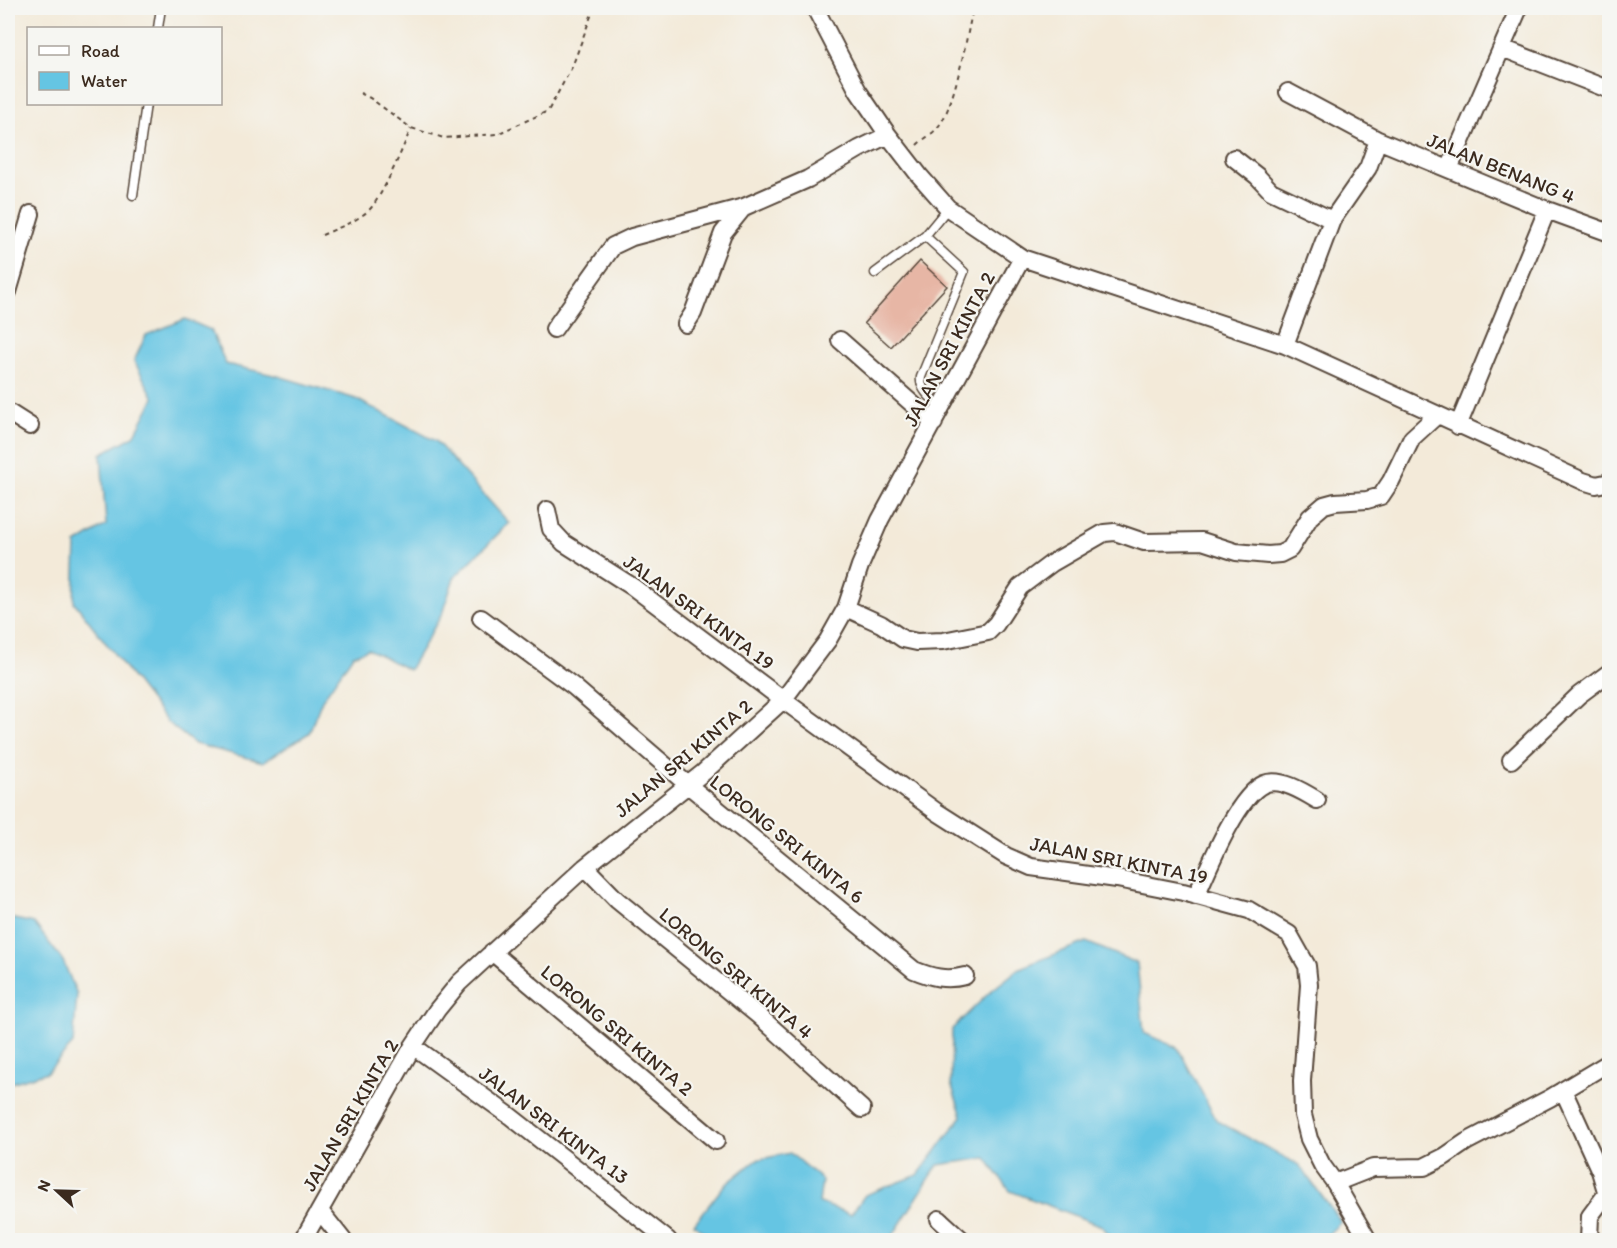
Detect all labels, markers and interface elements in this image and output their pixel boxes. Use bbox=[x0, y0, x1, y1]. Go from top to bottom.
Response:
legend bbox=[27, 27, 222, 105]
text: Road bbox=[81, 40, 120, 62]
text: Water bbox=[81, 70, 127, 92]
street label: JALAN BENANG 4 bbox=[1424, 127, 1578, 209]
street label: JALAN SRI KINTA 2 bbox=[898, 267, 1000, 430]
street label: JALAN SRI KINTA 19 bbox=[619, 549, 779, 675]
street label: JALAN SRI KINTA 2 bbox=[610, 693, 757, 822]
street label: LORONG SRI KINTA 6 bbox=[705, 769, 869, 909]
street label: JALAN SRI KINTA 19 bbox=[1028, 831, 1210, 889]
street label: LORONG SRI KINTA 4 bbox=[654, 902, 818, 1044]
street label: LORONG SRI KINTA 2 bbox=[536, 959, 698, 1101]
street label: JALAN SRI KINTA 2 bbox=[297, 1034, 404, 1195]
street label: JALAN SRI KINTA 13 bbox=[474, 1061, 634, 1189]
north arrow bbox=[27, 1161, 87, 1221]
text: N bbox=[33, 1177, 54, 1194]

